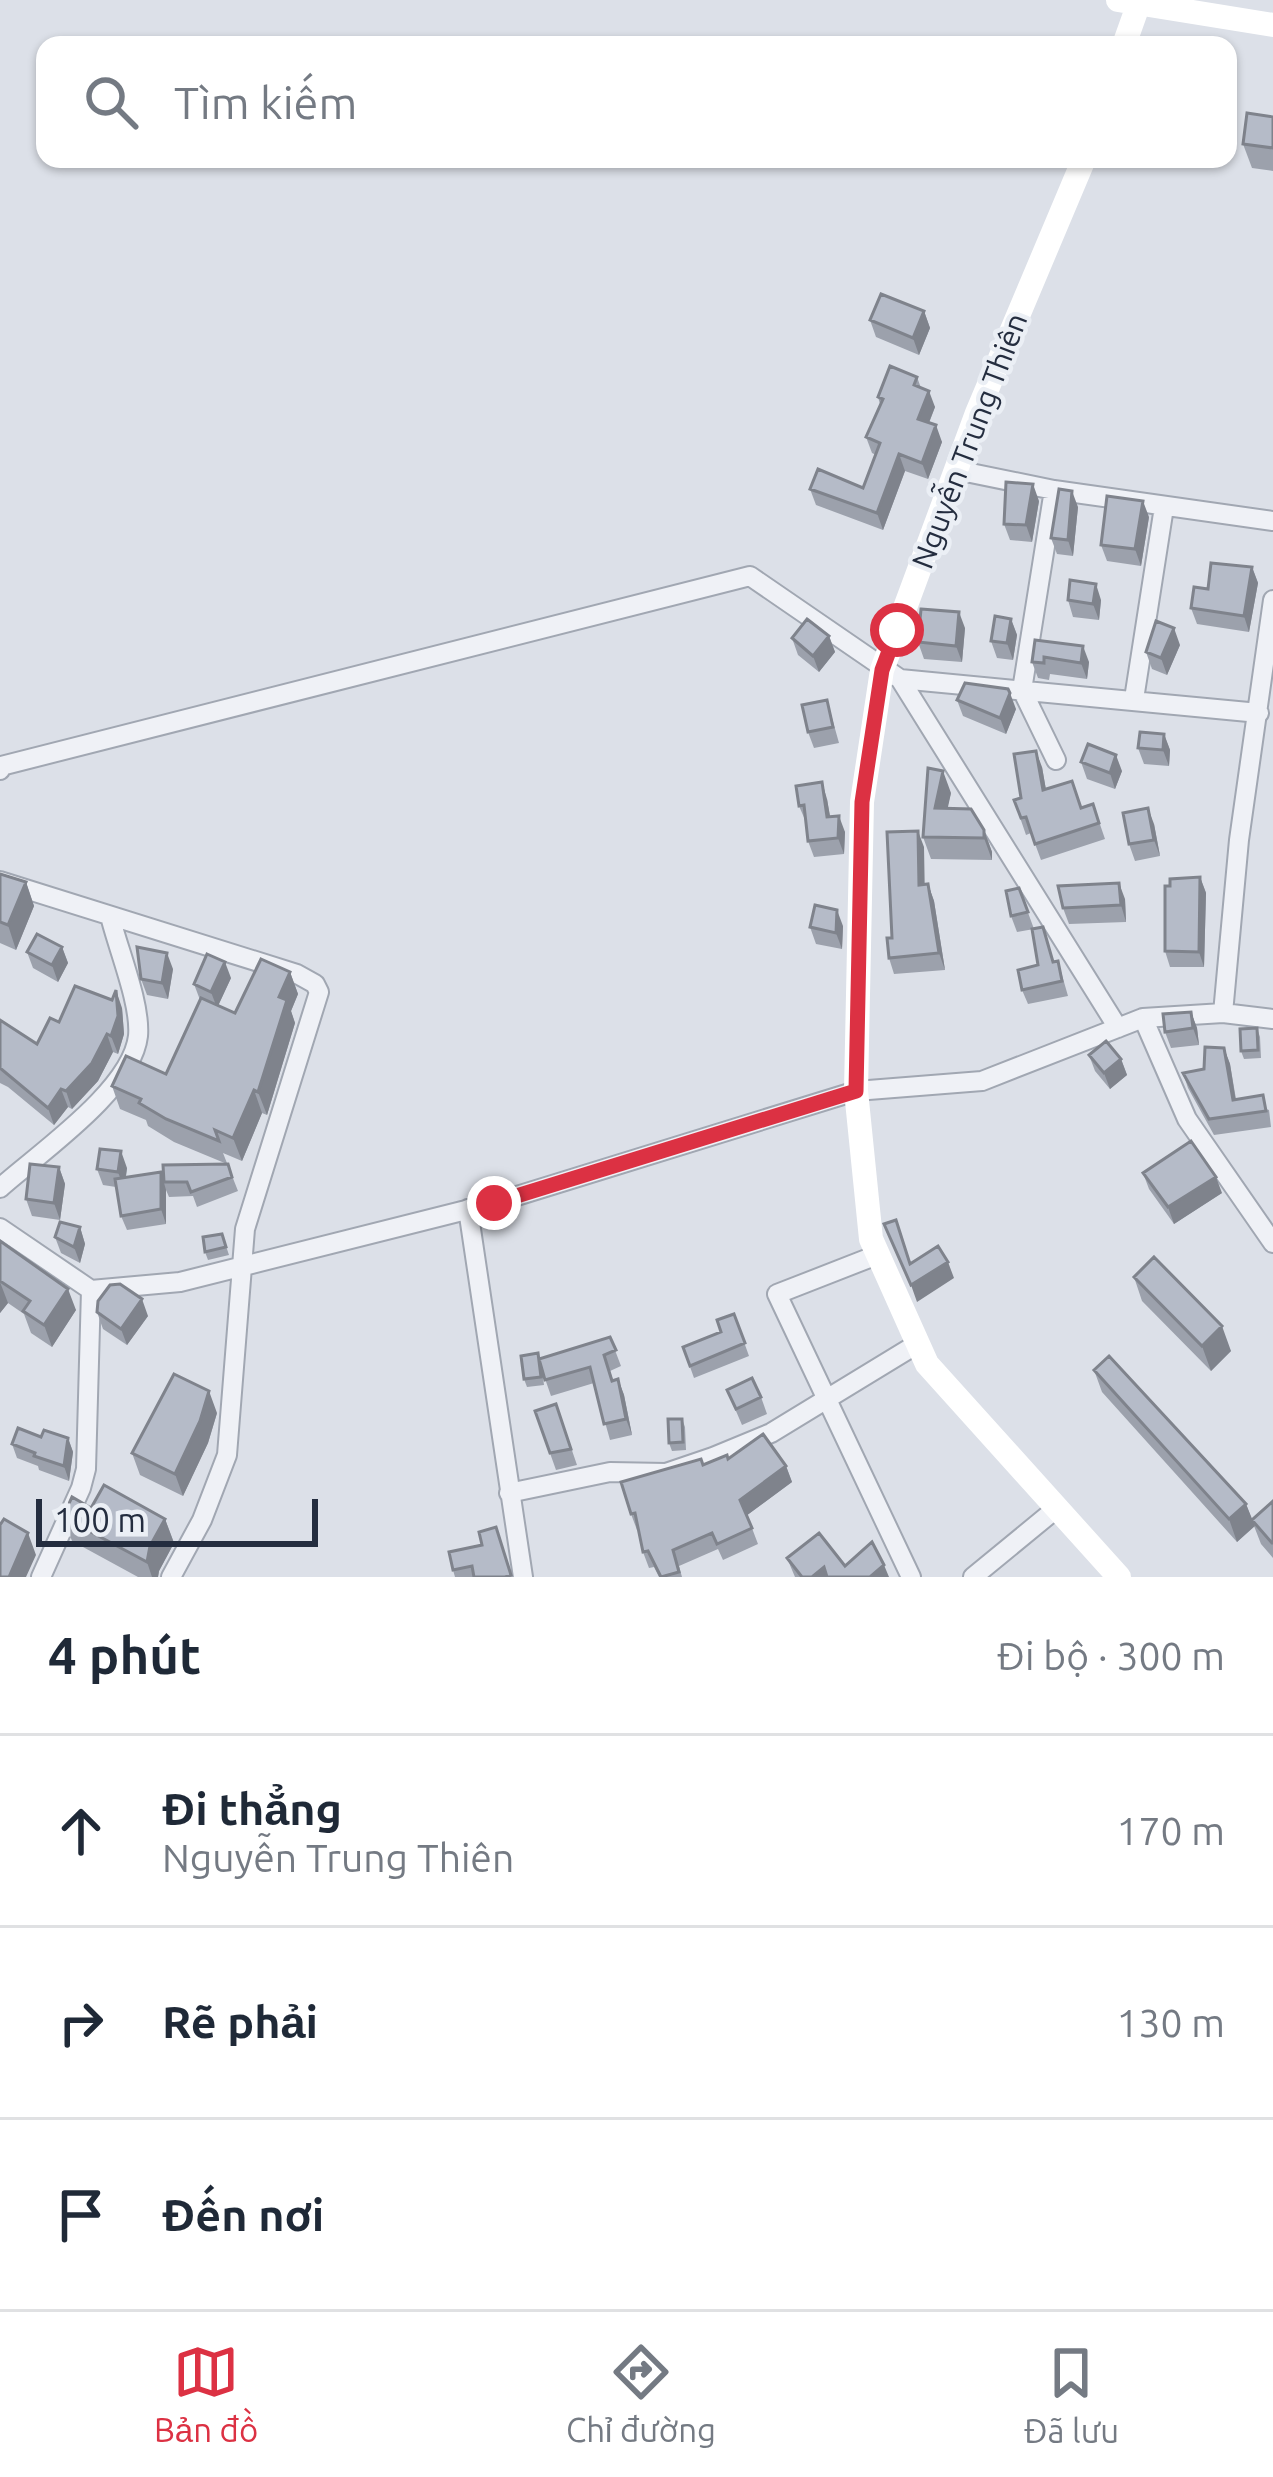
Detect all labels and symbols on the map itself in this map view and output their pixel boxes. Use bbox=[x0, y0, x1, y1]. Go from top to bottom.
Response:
street label: Nguyễn Trung Thiên bbox=[902, 307, 1033, 573]
route start bbox=[870, 603, 924, 657]
route end bbox=[467, 1176, 521, 1230]
scale bar bbox=[36, 1493, 318, 1546]

